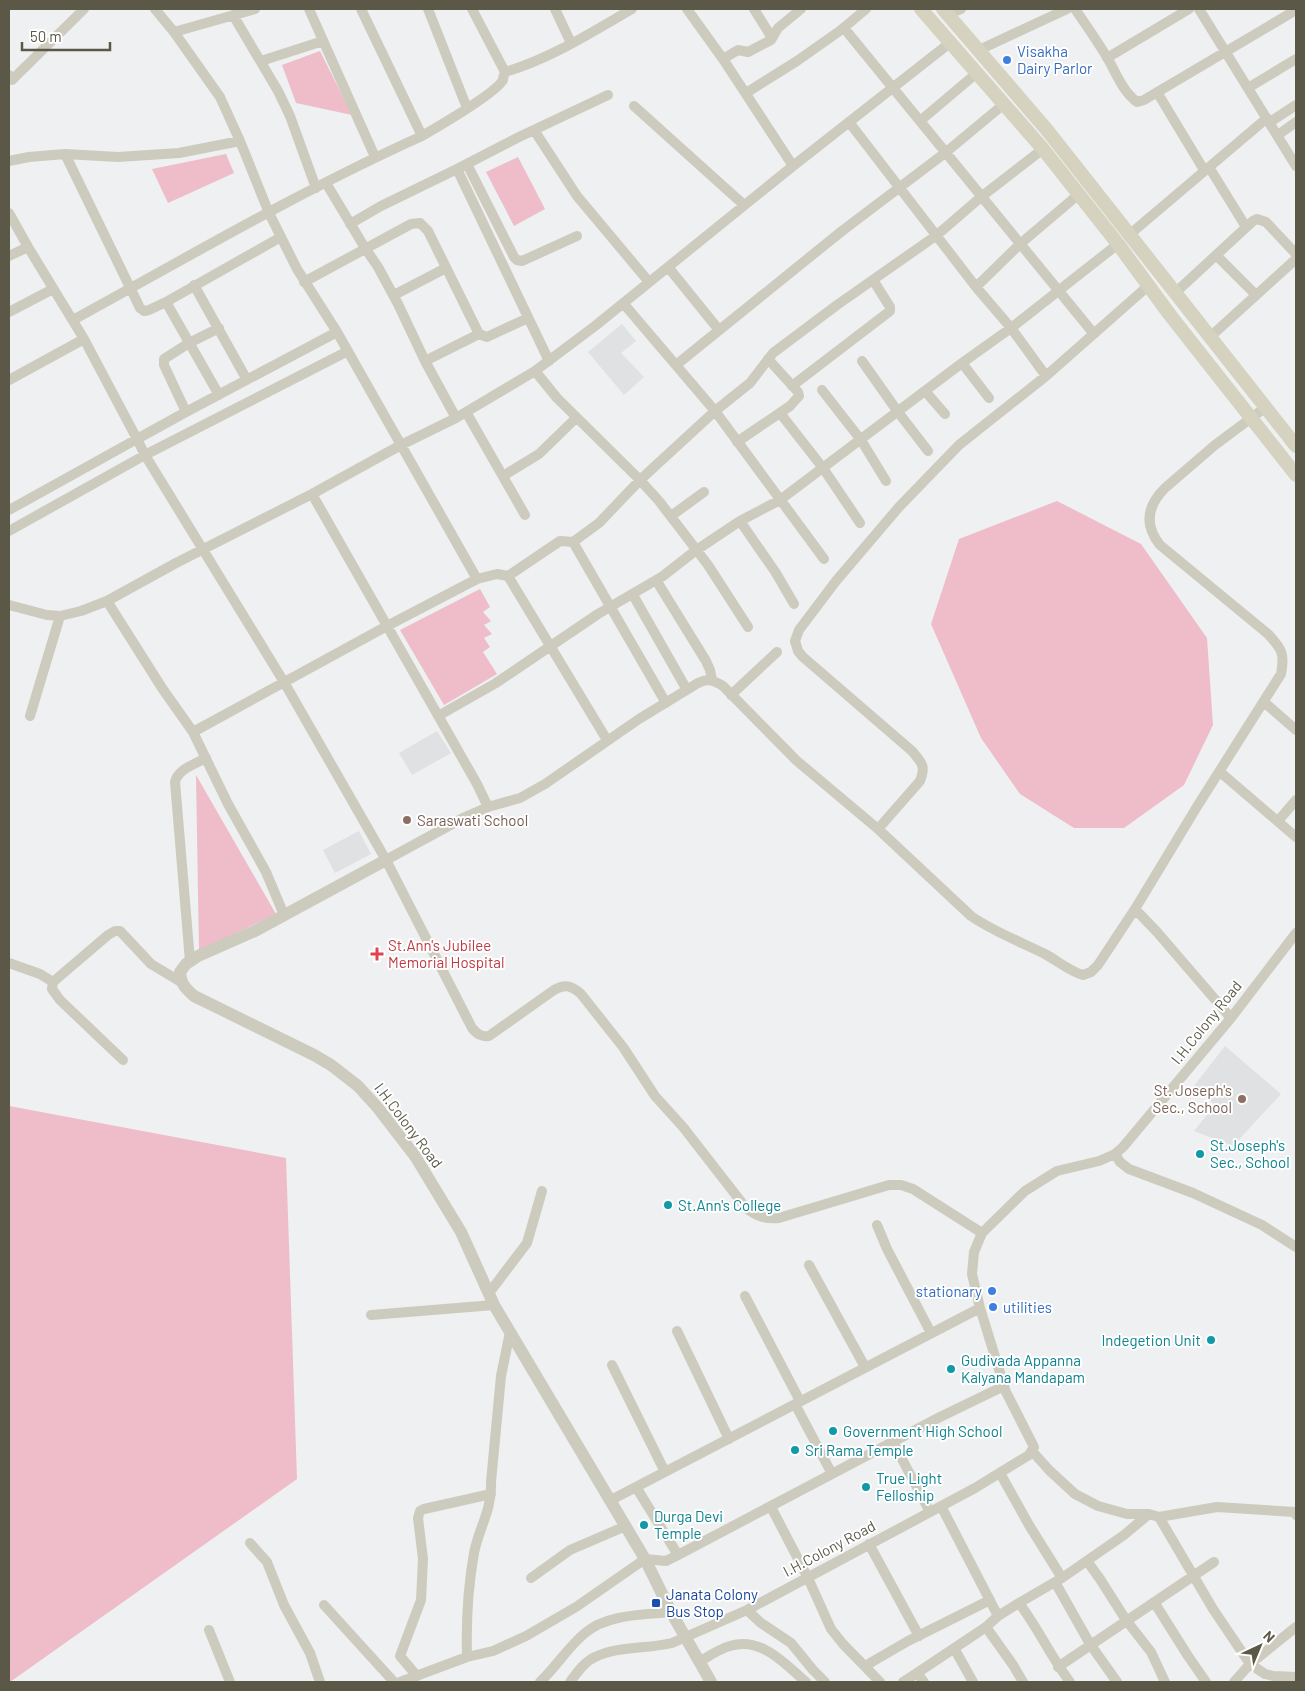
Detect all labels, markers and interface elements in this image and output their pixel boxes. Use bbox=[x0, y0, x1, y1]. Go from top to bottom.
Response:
scale bar bbox=[22, 20, 110, 52]
text: 50 m bbox=[30, 27, 62, 45]
place label: Visakha Dairy Parlor bbox=[1017, 42, 1093, 77]
marker: Visakha Dairy Parlor bbox=[1001, 54, 1013, 66]
place label: Saraswati School bbox=[417, 811, 528, 829]
marker: Saraswati School bbox=[401, 814, 413, 826]
place label: St.Ann's Jubilee Memorial Hospital bbox=[388, 936, 504, 971]
marker: St.Ann's Jubilee Memorial Hospital bbox=[370, 947, 384, 961]
street label: I.H.Colony Road bbox=[1167, 977, 1245, 1067]
street label: I.H.Colony Road bbox=[371, 1079, 447, 1171]
place label: St. Joseph's Sec., School bbox=[1152, 1081, 1232, 1116]
marker: St. Joseph's Sec., School bbox=[1236, 1093, 1248, 1105]
place label: St.Joseph's Sec., School bbox=[1210, 1136, 1290, 1171]
marker: St.Joseph's Sec., School bbox=[1194, 1148, 1206, 1160]
place label: St.Ann's College bbox=[678, 1196, 781, 1214]
marker: St.Ann's College bbox=[662, 1199, 674, 1211]
place label: stationary bbox=[916, 1282, 982, 1300]
marker: stationary bbox=[986, 1285, 998, 1297]
place label: utilities bbox=[1003, 1298, 1052, 1316]
marker: utilities bbox=[987, 1301, 999, 1313]
place label: Indegetion Unit bbox=[1101, 1331, 1201, 1349]
marker: Indegetion Unit bbox=[1205, 1334, 1217, 1346]
place label: Gudivada Appanna Kalyana Mandapam bbox=[961, 1351, 1085, 1386]
marker: Gudivada Appanna Kalyana Mandapam bbox=[945, 1363, 957, 1375]
place label: Government High School bbox=[843, 1422, 1002, 1440]
marker: Government High School bbox=[827, 1425, 839, 1437]
place label: Sri Rama Temple bbox=[805, 1441, 914, 1459]
marker: Sri Rama Temple bbox=[789, 1444, 801, 1456]
place label: True Light Felloship bbox=[876, 1469, 942, 1504]
marker: True Light Felloship bbox=[860, 1481, 872, 1493]
place label: Durga Devi Temple bbox=[654, 1507, 723, 1542]
street label: I.H.Colony Road bbox=[780, 1516, 878, 1580]
marker: Durga Devi Temple bbox=[638, 1519, 650, 1531]
place label: Janata Colony Bus Stop bbox=[666, 1585, 758, 1620]
marker: Janata Colony Bus Stop bbox=[650, 1597, 662, 1609]
north arrow bbox=[1235, 1621, 1285, 1671]
text: N bbox=[1260, 1627, 1279, 1646]

